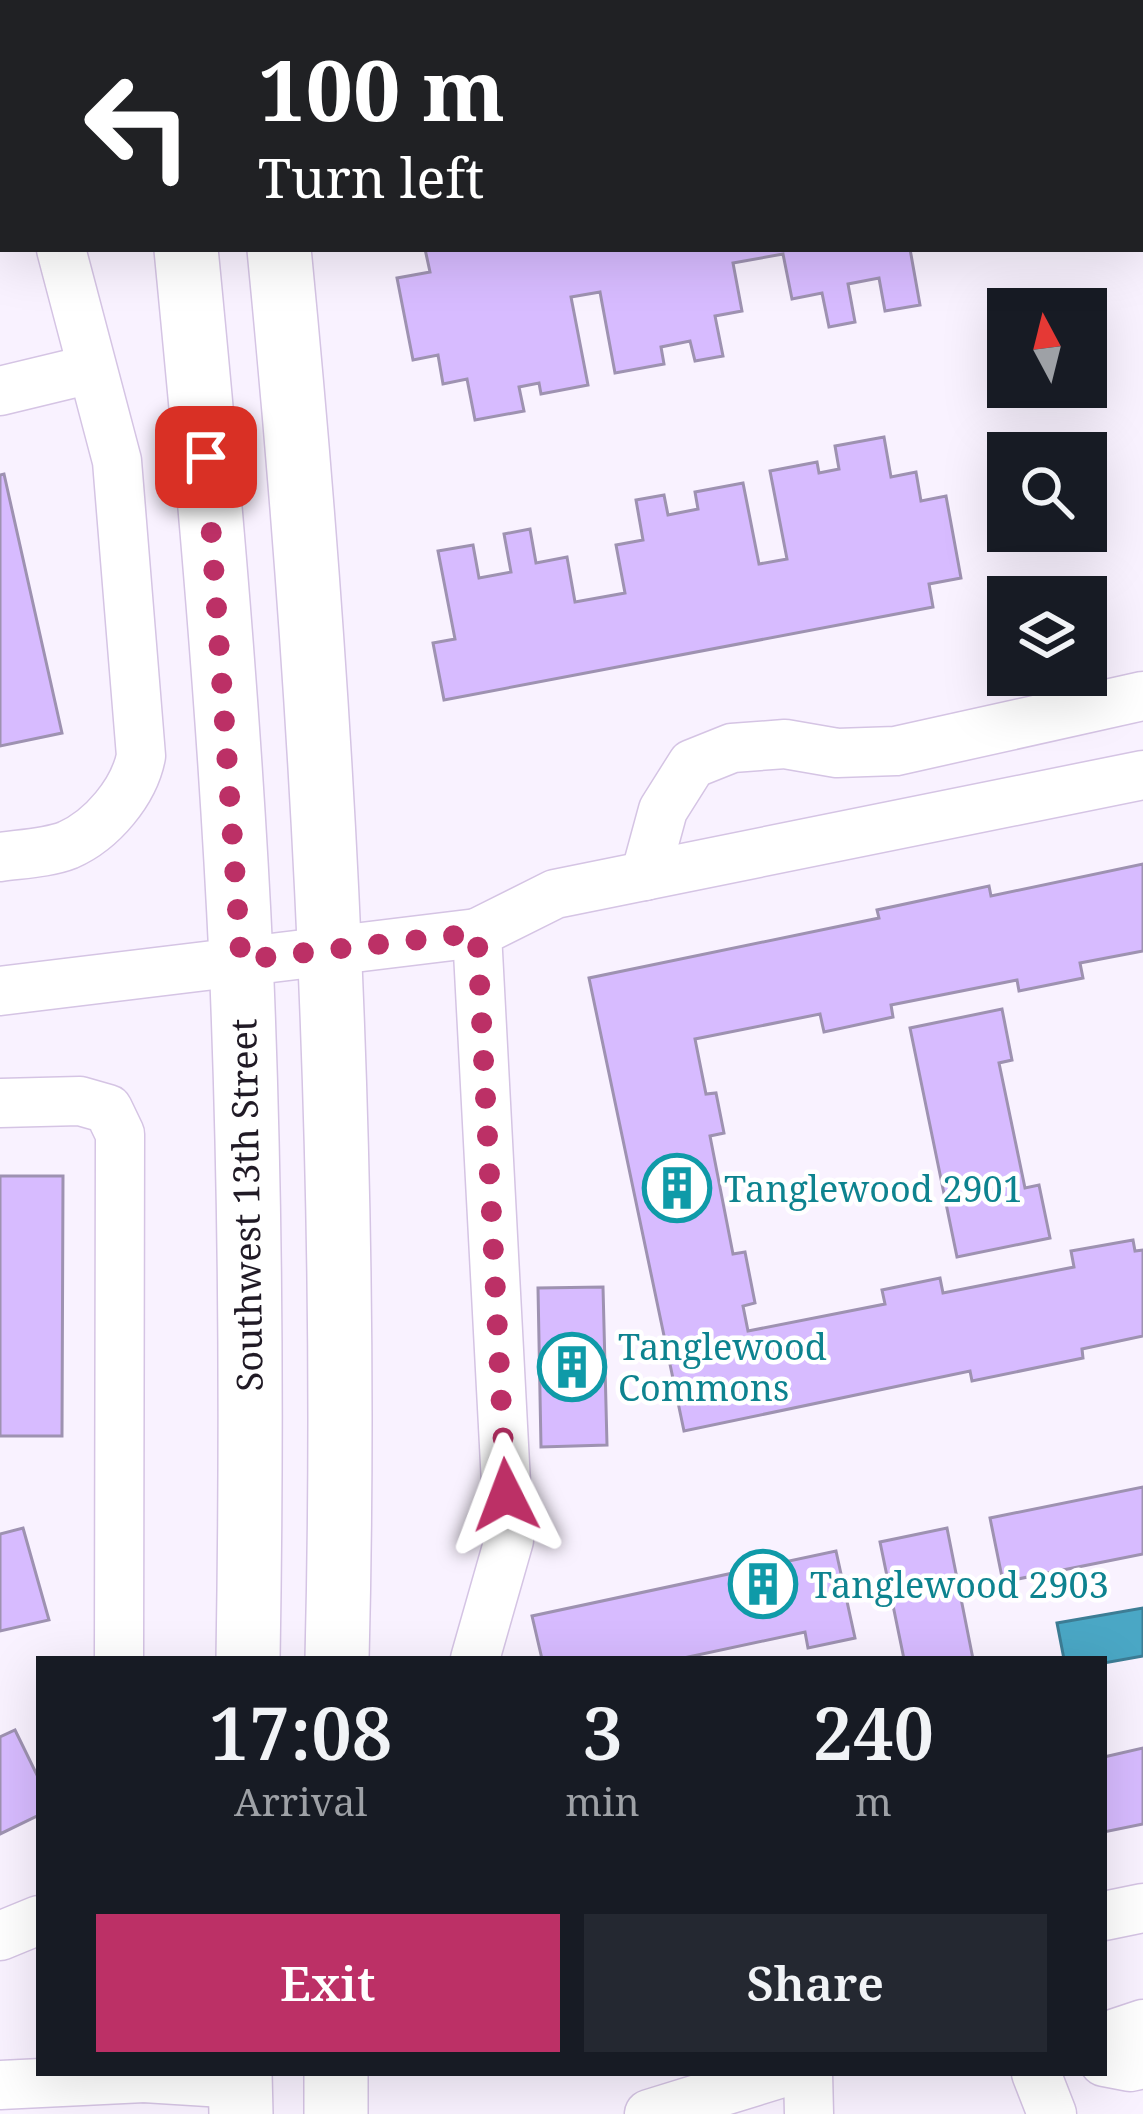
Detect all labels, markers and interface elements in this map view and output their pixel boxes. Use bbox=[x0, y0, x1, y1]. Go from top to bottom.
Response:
text: 100 m bbox=[258, 31, 505, 146]
icon: left bbox=[60, 48, 216, 204]
text: Turn left bbox=[258, 140, 484, 214]
north arrow bbox=[987, 288, 1107, 408]
map controls bbox=[987, 288, 1107, 696]
pin bbox=[155, 406, 257, 508]
icon: arrive bbox=[173, 424, 239, 490]
button: search bbox=[987, 432, 1107, 552]
button: layers bbox=[987, 576, 1107, 696]
street label: Southwest 13th Street bbox=[218, 1018, 274, 1392]
building icon: Tanglewood 2901 bbox=[642, 1153, 712, 1223]
place label: Tanglewood 2901 bbox=[724, 1164, 1023, 1213]
place label: Tanglewood Commons bbox=[618, 1322, 827, 1412]
building icon: Tanglewood Commons bbox=[537, 1332, 607, 1402]
position arrow bbox=[443, 1432, 569, 1558]
building icon: Tanglewood 2903 bbox=[728, 1549, 798, 1619]
place label: Tanglewood 2903 bbox=[810, 1560, 1109, 1609]
text: 17:08 bbox=[209, 1683, 392, 1781]
text: 3 bbox=[582, 1683, 623, 1781]
text: 240 bbox=[813, 1683, 934, 1781]
text: Arrival bbox=[234, 1774, 367, 1827]
text: min bbox=[565, 1774, 640, 1827]
text: m bbox=[855, 1774, 892, 1827]
button: Exit bbox=[96, 1914, 560, 2052]
button: Share bbox=[584, 1914, 1047, 2052]

